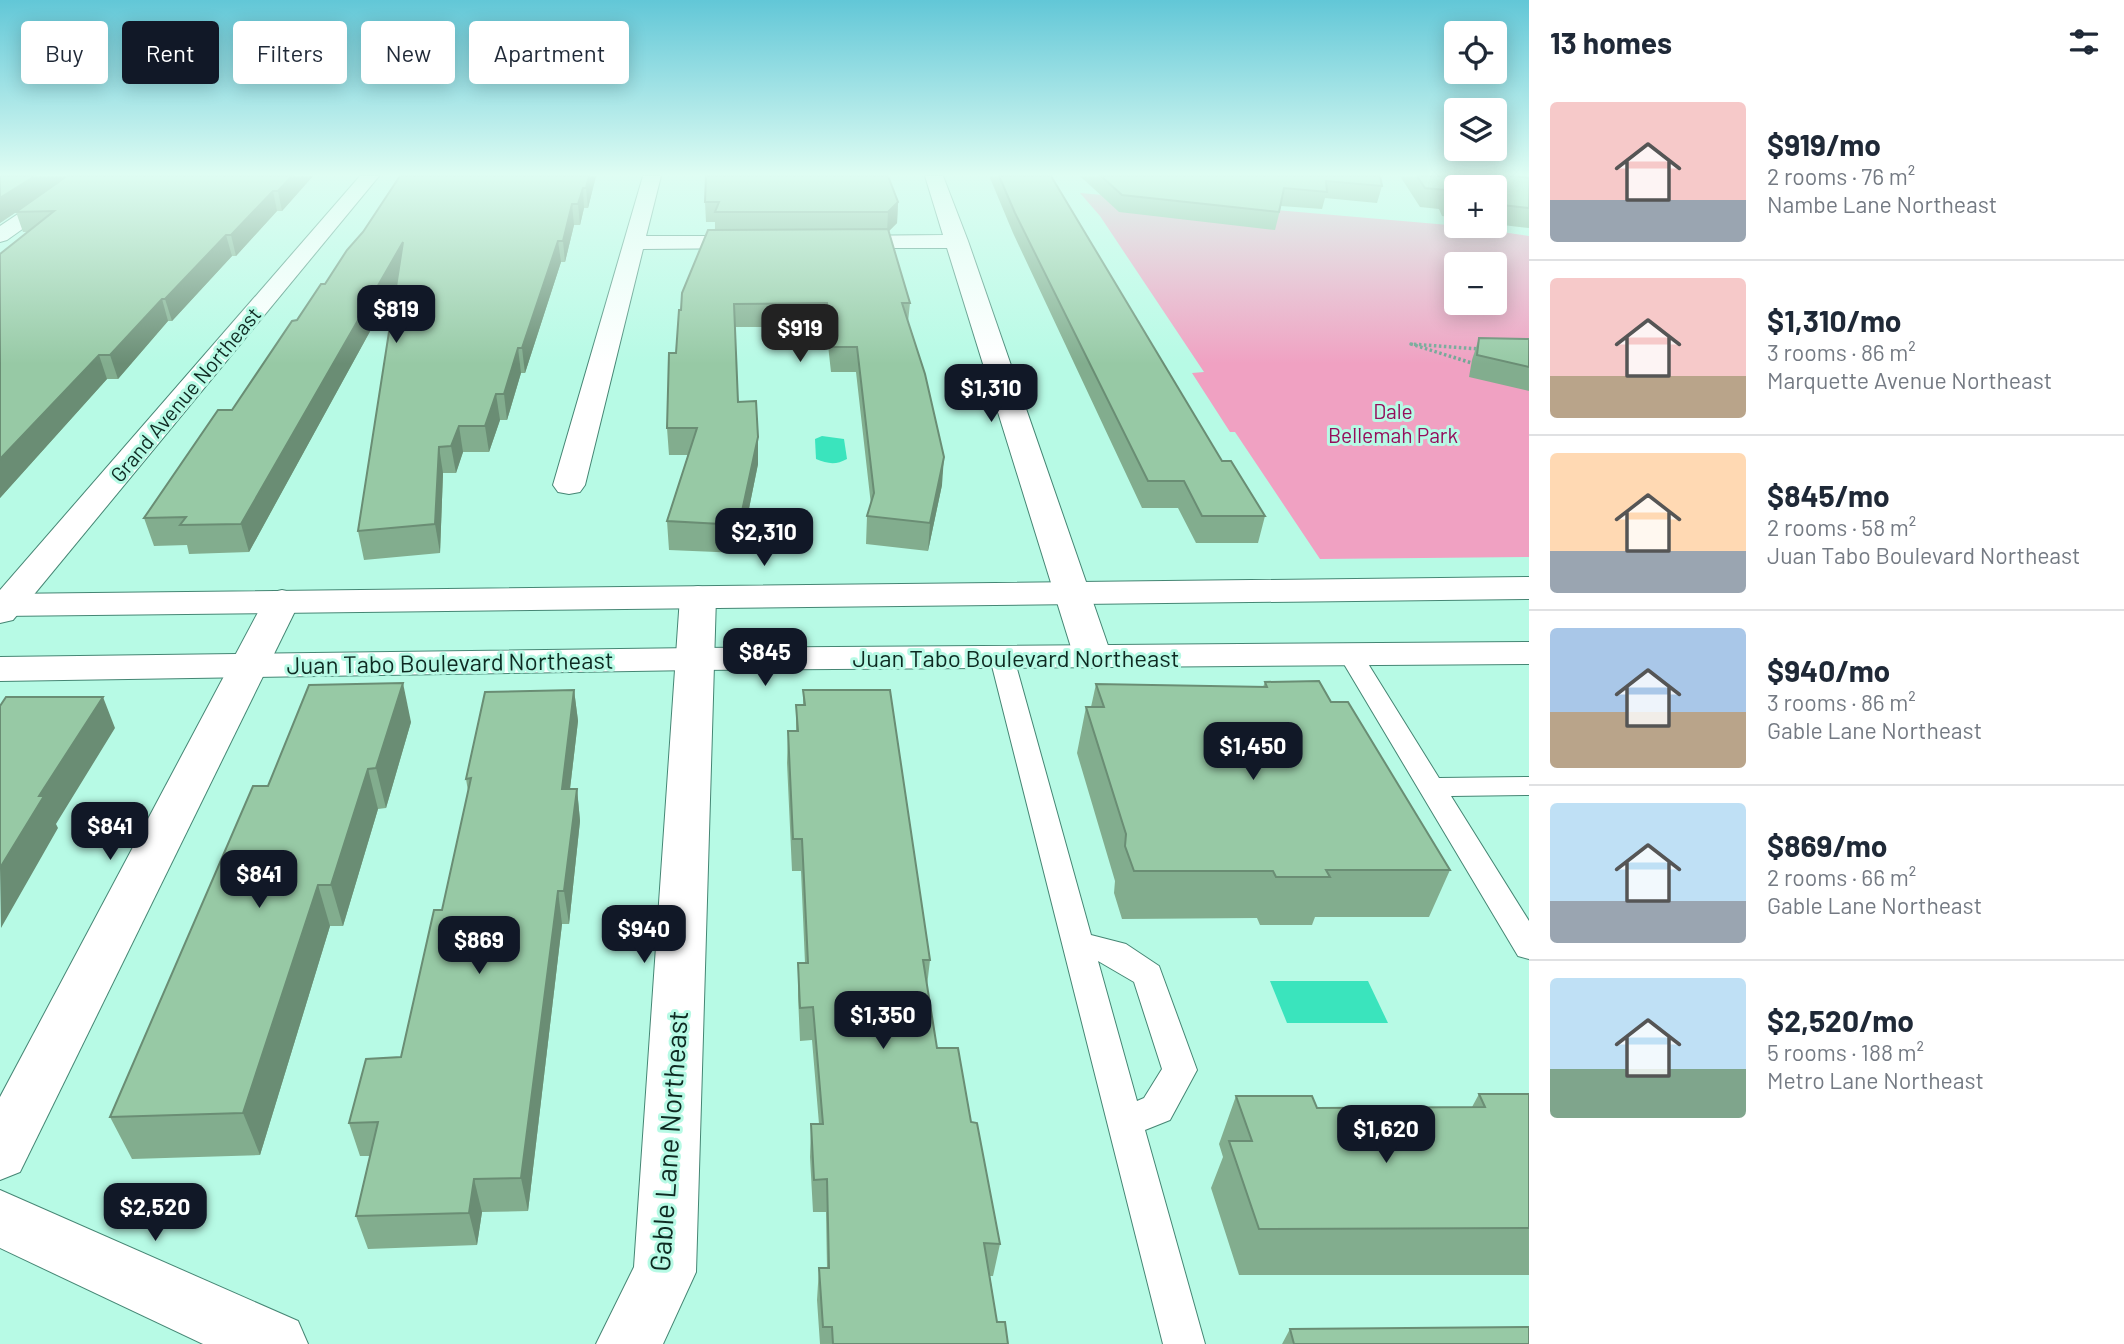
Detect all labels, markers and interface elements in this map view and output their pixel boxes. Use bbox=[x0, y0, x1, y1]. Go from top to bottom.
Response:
chip: Buy bbox=[21, 21, 108, 84]
chip: Rent bbox=[122, 21, 219, 84]
chip: Filters bbox=[233, 21, 347, 84]
chip: New bbox=[361, 21, 455, 84]
chip: Apartment bbox=[469, 21, 629, 84]
map controls bbox=[1444, 21, 1507, 315]
button: locate bbox=[1444, 21, 1507, 84]
icon: filters bbox=[2065, 23, 2103, 61]
text: 13 homes bbox=[1550, 24, 1672, 60]
button: layers bbox=[1444, 98, 1507, 161]
text: $919/mo bbox=[1767, 126, 1881, 162]
icon: home bbox=[1606, 130, 1690, 214]
text: 2 rooms · 76 m² bbox=[1767, 162, 1915, 190]
button: + bbox=[1444, 175, 1507, 238]
text: Nambe Lane Northeast bbox=[1767, 190, 1997, 218]
button: − bbox=[1444, 252, 1507, 315]
pin: $819 bbox=[355, 286, 437, 345]
text: $819 bbox=[373, 294, 419, 322]
street label: Grand Avenue Northeast bbox=[104, 301, 266, 487]
text: $1,310/mo bbox=[1767, 302, 1902, 338]
pin: $919 bbox=[759, 304, 841, 364]
icon: home bbox=[1606, 306, 1690, 390]
text: $919 bbox=[777, 313, 823, 341]
text: 3 rooms · 86 m² bbox=[1767, 338, 1916, 366]
pin: $1,310 bbox=[934, 364, 1048, 424]
text: Marquette Avenue Northeast bbox=[1767, 366, 2052, 394]
text: $1,310 bbox=[961, 373, 1022, 401]
park label: Dale Bellemah Park bbox=[1328, 398, 1458, 447]
text: $845/mo bbox=[1767, 477, 1890, 513]
icon: home bbox=[1606, 481, 1690, 565]
pin: $2,310 bbox=[707, 508, 821, 568]
text: 2 rooms · 58 m² bbox=[1767, 513, 1916, 541]
text: $2,310 bbox=[731, 517, 797, 545]
text: Juan Tabo Boulevard Northeast bbox=[1767, 541, 2080, 569]
pin: $845 bbox=[724, 628, 806, 688]
text: $845 bbox=[739, 637, 791, 665]
street label: Juan Tabo Boulevard Northeast bbox=[852, 643, 1180, 672]
street label: Juan Tabo Boulevard Northeast bbox=[286, 645, 614, 679]
text: $940/mo bbox=[1767, 652, 1890, 688]
icon: home bbox=[1606, 656, 1690, 740]
text: 3 rooms · 86 m² bbox=[1767, 688, 1916, 716]
text: Gable Lane Northeast bbox=[1767, 716, 1982, 744]
pin: $1,450 bbox=[1196, 722, 1310, 782]
text: $1,450 bbox=[1220, 731, 1286, 759]
pin: $841 bbox=[69, 802, 151, 862]
text: $841 bbox=[87, 811, 133, 839]
text: $869/mo bbox=[1767, 827, 1887, 863]
icon: home bbox=[1606, 831, 1690, 915]
pin: $841 bbox=[218, 850, 300, 910]
text: $841 bbox=[236, 859, 282, 887]
text: 2 rooms · 66 m² bbox=[1767, 863, 1916, 891]
text: Gable Lane Northeast bbox=[1767, 891, 1982, 919]
pin: $940 bbox=[603, 906, 685, 965]
text: $940 bbox=[618, 914, 670, 942]
pin: $869 bbox=[438, 916, 520, 976]
text: $869 bbox=[454, 925, 504, 953]
pin: $1,350 bbox=[826, 992, 940, 1051]
text: $1,350 bbox=[850, 1000, 916, 1028]
text: $2,520/mo bbox=[1767, 1002, 1914, 1038]
icon: home bbox=[1606, 1006, 1690, 1090]
street label: Gable Lane Northeast bbox=[642, 1009, 694, 1273]
text: 5 rooms · 188 m² bbox=[1767, 1038, 1924, 1066]
text: Metro Lane Northeast bbox=[1767, 1066, 1984, 1094]
pin: $1,620 bbox=[1329, 1106, 1443, 1165]
text: $1,620 bbox=[1353, 1114, 1419, 1142]
pin: $2,520 bbox=[98, 1184, 212, 1243]
text: $2,520 bbox=[120, 1192, 190, 1220]

